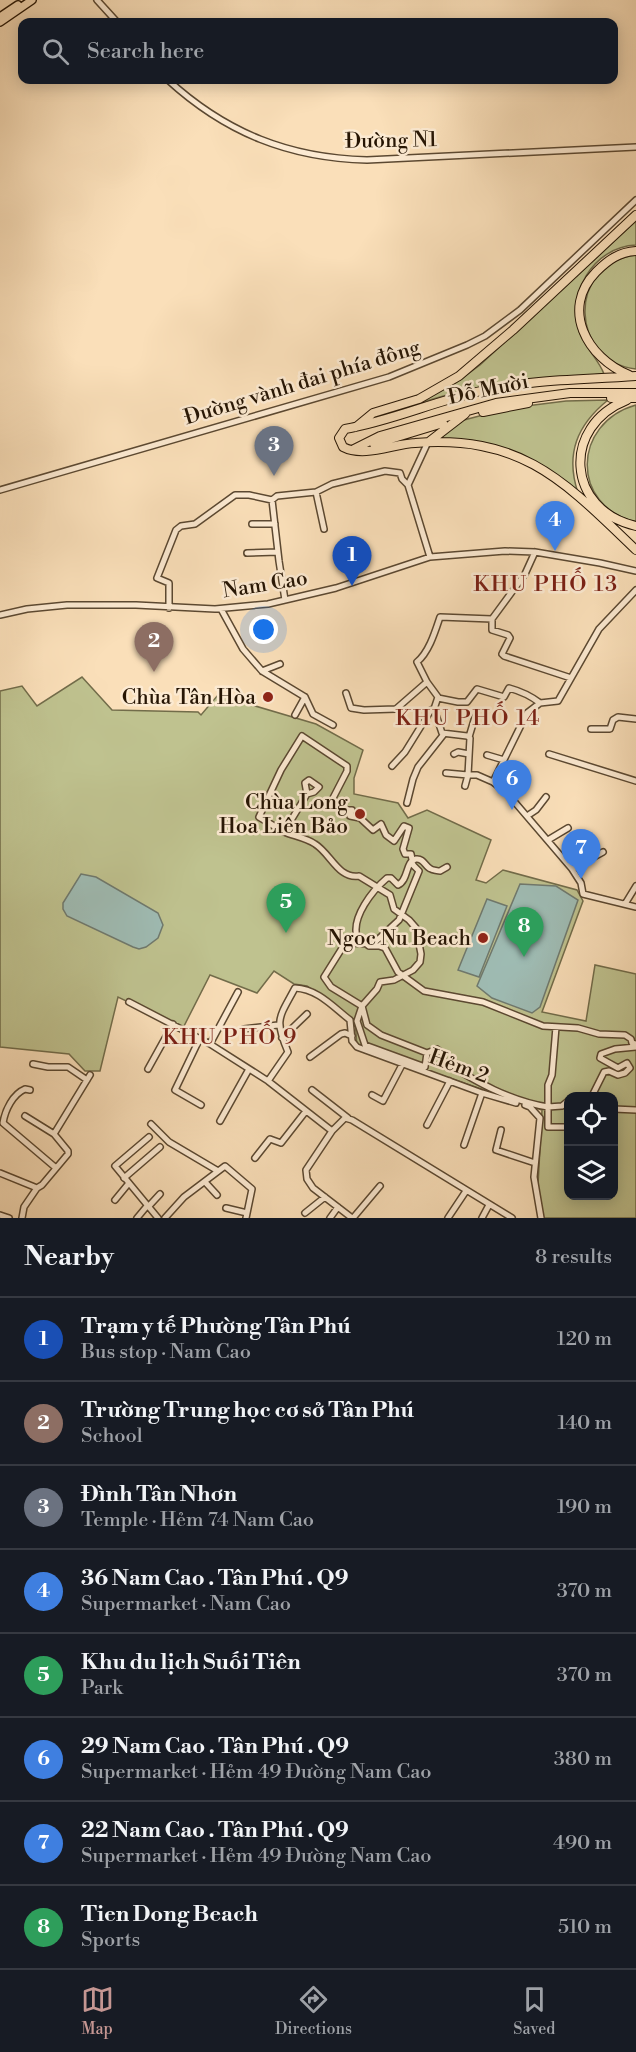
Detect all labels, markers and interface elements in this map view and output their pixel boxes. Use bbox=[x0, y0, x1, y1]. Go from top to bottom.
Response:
search box bbox=[18, 18, 618, 84]
icon: search bbox=[39, 35, 72, 68]
text: Search here bbox=[87, 38, 204, 65]
street label: Đường N1 bbox=[345, 127, 437, 155]
street label: Đường vành đai phía đông bbox=[181, 335, 424, 431]
street label: Đỗ Mười bbox=[446, 369, 531, 411]
pin: 3 bbox=[254, 426, 294, 476]
pin: 4 bbox=[536, 502, 574, 551]
pin: 1 bbox=[332, 536, 372, 586]
street label: Nam Cao bbox=[221, 565, 309, 605]
district label: KHU PHỐ 13 bbox=[473, 567, 619, 598]
your location bbox=[249, 615, 278, 644]
pin: 2 bbox=[134, 622, 174, 672]
place label: Chùa Tân Hòa bbox=[122, 685, 256, 711]
marker: Chùa Tân Hòa bbox=[261, 690, 275, 704]
district label: KHU PHỐ 14 bbox=[395, 701, 541, 732]
pin: 6 bbox=[492, 760, 532, 810]
place label: Chùa Long Hoa Liên Bảo bbox=[219, 790, 348, 840]
marker: Chùa Long Hoa Liên Bảo bbox=[353, 807, 367, 821]
pin: 7 bbox=[562, 830, 600, 879]
pin: 5 bbox=[266, 884, 306, 933]
pin: 8 bbox=[504, 908, 544, 957]
place label: Ngoc Nu Beach bbox=[327, 926, 471, 952]
marker: Ngoc Nu Beach bbox=[476, 931, 490, 945]
district label: KHU PHỐ 9 bbox=[162, 1020, 298, 1051]
street label: Hẻm 2 bbox=[425, 1044, 492, 1090]
map controls bbox=[564, 1092, 618, 1200]
button: locate bbox=[564, 1092, 618, 1146]
button: layers bbox=[564, 1146, 618, 1200]
text: Nearby bbox=[24, 1241, 114, 1273]
text: 8 results bbox=[535, 1245, 612, 1270]
text: Trạm y tế Phường Tân Phú bbox=[81, 1313, 351, 1340]
text: 1 bbox=[39, 1327, 48, 1352]
text: 120 m bbox=[557, 1327, 612, 1352]
text: Bus stop · Nam Cao bbox=[81, 1340, 251, 1365]
text: Trường Trung học cơ sở Tân Phú bbox=[81, 1397, 414, 1424]
text: 2 bbox=[37, 1411, 50, 1436]
text: 140 m bbox=[557, 1411, 612, 1436]
text: School bbox=[81, 1424, 143, 1449]
text: Đình Tân Nhơn bbox=[81, 1481, 237, 1508]
text: 3 bbox=[37, 1495, 50, 1520]
text: 190 m bbox=[557, 1495, 612, 1520]
text: Temple · Hẻm 74 Nam Cao bbox=[81, 1508, 314, 1533]
text: 36 Nam Cao . Tân Phú . Q9 bbox=[81, 1565, 349, 1592]
text: 4 bbox=[37, 1579, 50, 1604]
text: 370 m bbox=[557, 1579, 612, 1604]
text: Supermarket · Nam Cao bbox=[81, 1592, 291, 1617]
text: Khu du lịch Suối Tiên bbox=[81, 1649, 301, 1676]
text: 5 bbox=[37, 1663, 50, 1688]
text: 370 m bbox=[557, 1663, 612, 1688]
text: Park bbox=[81, 1676, 123, 1701]
text: 29 Nam Cao . Tân Phú . Q9 bbox=[81, 1733, 349, 1760]
text: 6 bbox=[37, 1747, 50, 1772]
text: 380 m bbox=[554, 1747, 612, 1772]
text: Supermarket · Hẻm 49 Đường Nam Cao bbox=[81, 1760, 432, 1785]
text: 22 Nam Cao . Tân Phú . Q9 bbox=[81, 1817, 349, 1844]
text: 7 bbox=[38, 1831, 49, 1856]
text: 490 m bbox=[553, 1831, 612, 1856]
text: Supermarket · Hẻm 49 Đường Nam Cao bbox=[81, 1844, 432, 1869]
text: Tien Dong Beach bbox=[81, 1901, 258, 1928]
text: 8 bbox=[37, 1915, 50, 1940]
text: 510 m bbox=[558, 1915, 612, 1940]
text: Sports bbox=[81, 1928, 140, 1953]
tab: Map bbox=[81, 1983, 114, 2039]
tab: Directions bbox=[275, 1983, 352, 2039]
tab: Saved bbox=[513, 1983, 555, 2039]

